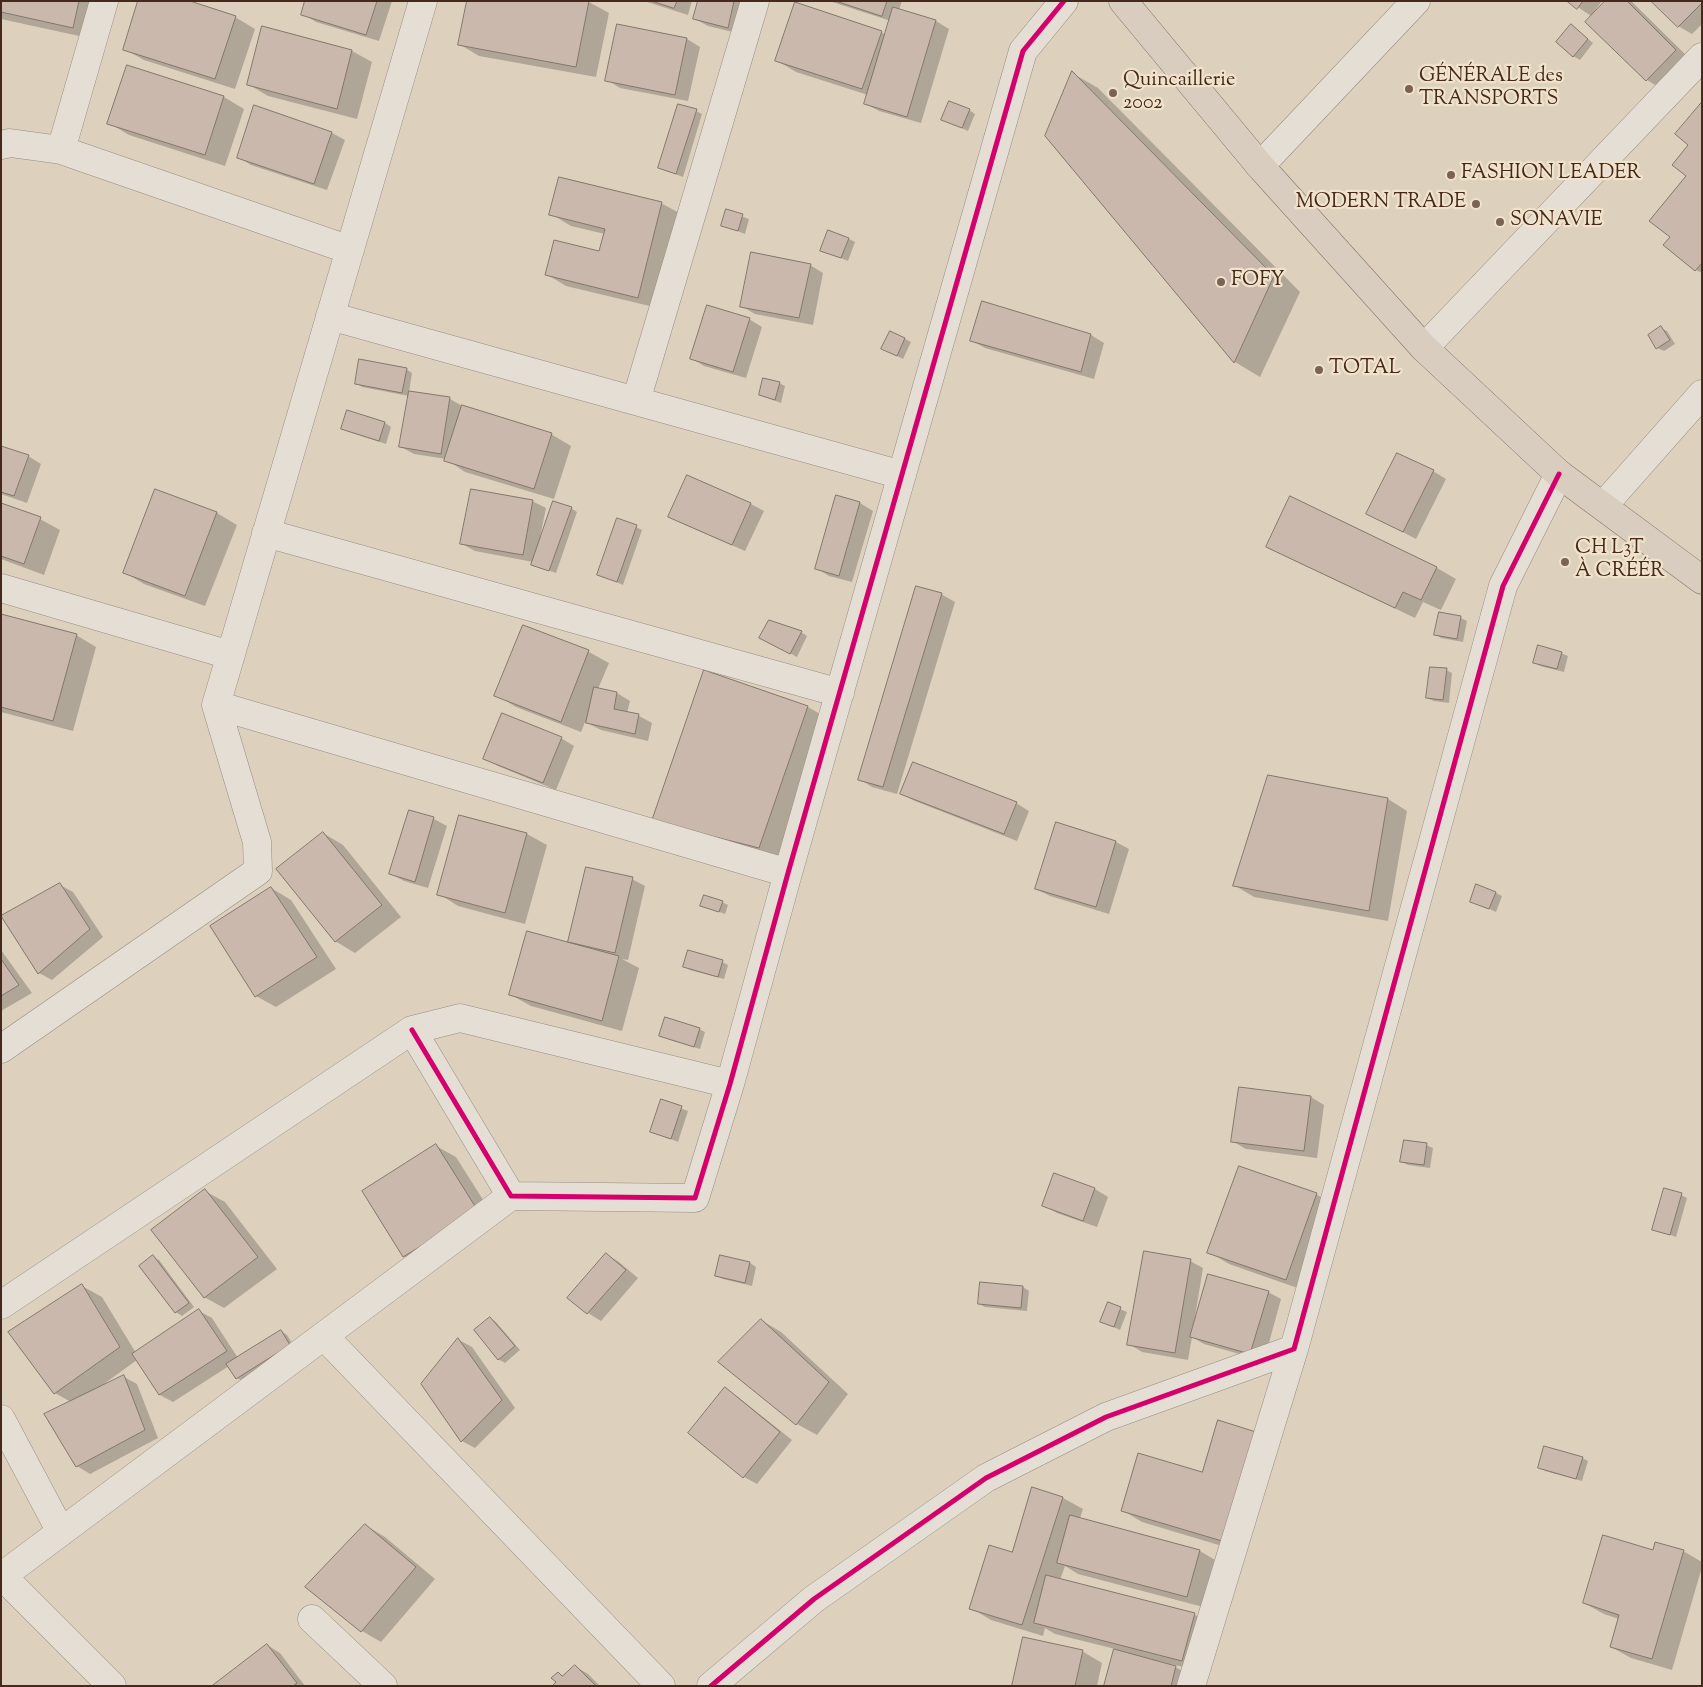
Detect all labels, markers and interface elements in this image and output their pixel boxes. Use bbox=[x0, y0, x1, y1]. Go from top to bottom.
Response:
place label: GÉNÉRALE des TRANSPORTS bbox=[1419, 66, 1563, 113]
place label: Quincaillerie 2002 bbox=[1123, 70, 1235, 117]
marker: GÉNÉRALE des TRANSPORTS bbox=[1403, 83, 1415, 95]
marker: Quincaillerie 2002 bbox=[1107, 87, 1119, 99]
place label: FASHION LEADER bbox=[1461, 163, 1641, 187]
marker: FASHION LEADER bbox=[1445, 169, 1457, 181]
place label: MODERN TRADE bbox=[1296, 192, 1466, 216]
marker: MODERN TRADE bbox=[1470, 198, 1482, 210]
place label: SONAVIE bbox=[1510, 210, 1603, 234]
marker: SONAVIE bbox=[1494, 216, 1506, 228]
place label: FOFY bbox=[1231, 270, 1284, 294]
marker: FOFY bbox=[1215, 276, 1227, 288]
place label: TOTAL bbox=[1329, 358, 1401, 382]
marker: TOTAL bbox=[1313, 364, 1325, 376]
place label: CH L3T À CRÉÉR bbox=[1575, 538, 1665, 585]
marker: CH L3T À CRÉÉR bbox=[1559, 556, 1571, 568]

